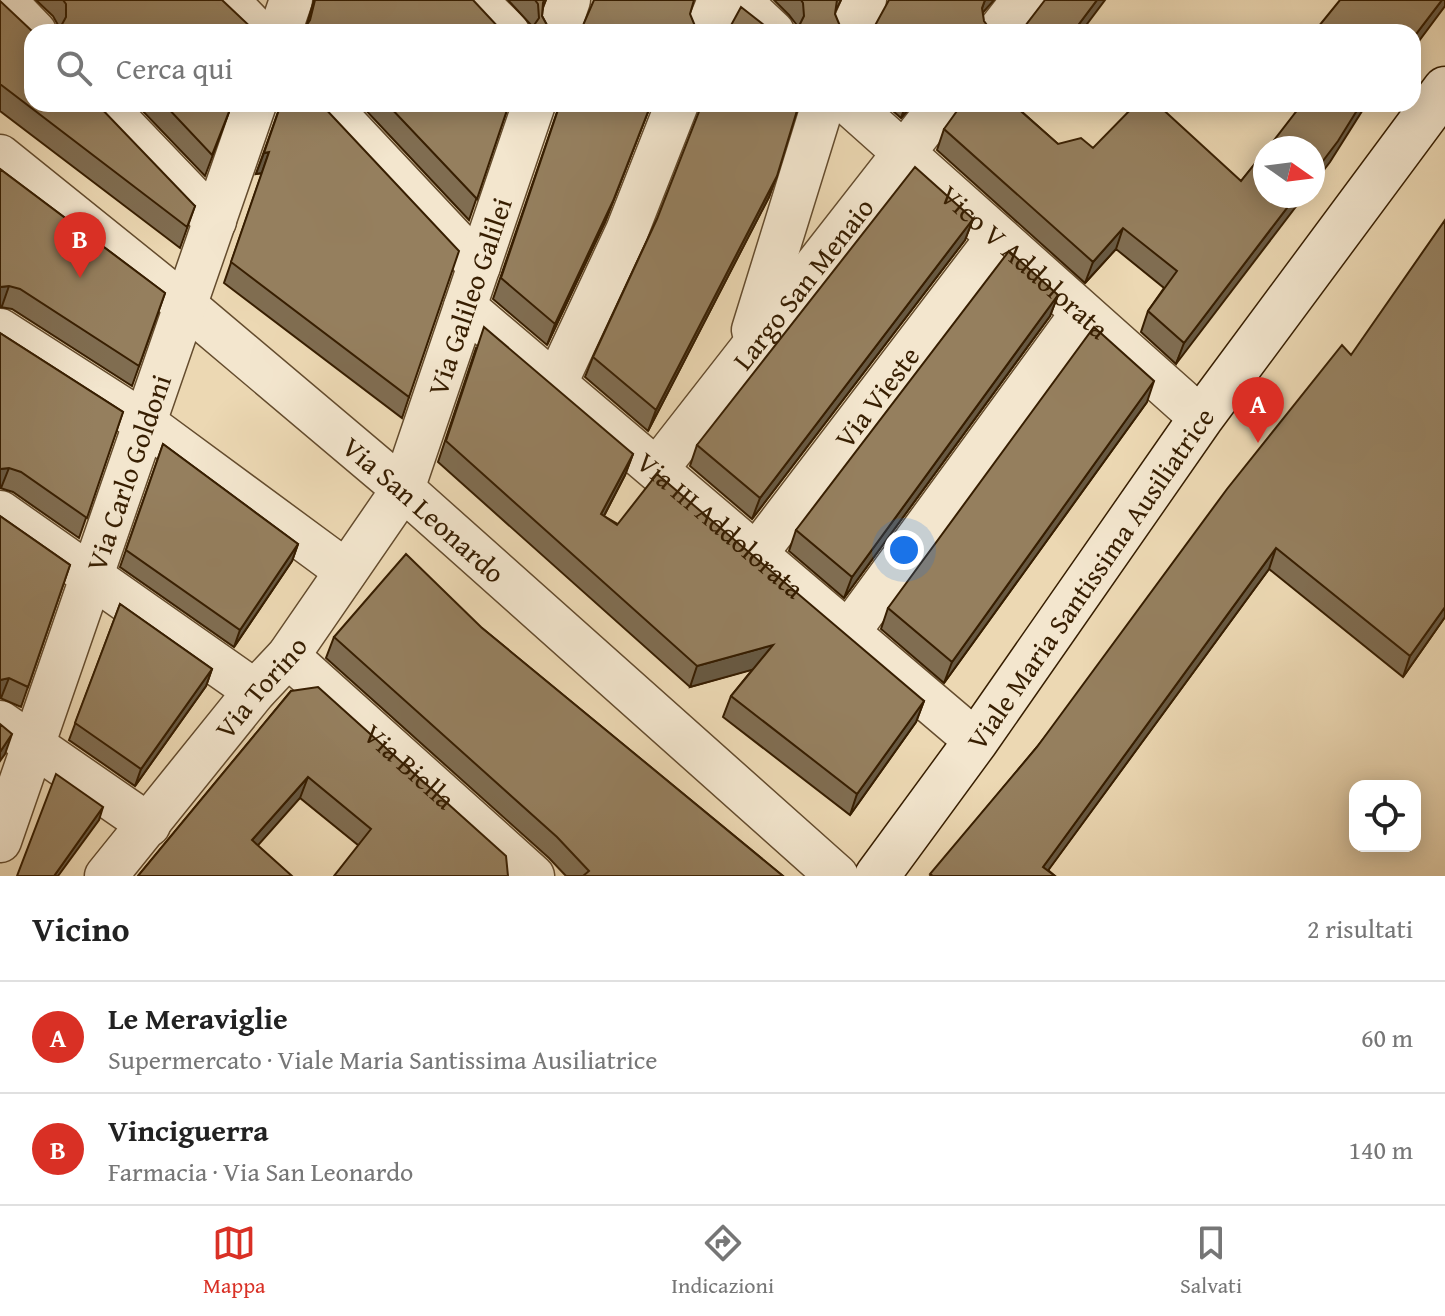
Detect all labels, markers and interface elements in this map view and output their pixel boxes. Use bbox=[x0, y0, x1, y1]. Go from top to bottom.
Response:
search box bbox=[24, 24, 1421, 112]
icon: search bbox=[52, 46, 96, 90]
text: Cerca qui bbox=[116, 46, 233, 90]
north arrow bbox=[1253, 136, 1325, 208]
street label: Vico V Addolorata bbox=[931, 174, 1119, 348]
street label: Largo San Menaio bbox=[722, 188, 883, 378]
street label: Via Galileo Galilei bbox=[416, 192, 521, 401]
pin: B bbox=[54, 212, 106, 278]
street label: Via Vieste bbox=[824, 337, 928, 456]
street label: Via Carlo Goldoni bbox=[75, 369, 181, 576]
pin: A bbox=[1232, 377, 1284, 443]
street label: Viale Maria Santissima Ausiliatrice bbox=[956, 398, 1223, 758]
street label: Via San Leonardo bbox=[334, 426, 515, 592]
street label: Via III Addolorata bbox=[628, 441, 814, 608]
your location bbox=[884, 530, 924, 570]
street label: Via Torino bbox=[204, 628, 316, 747]
street label: Via Biella bbox=[355, 713, 466, 819]
map controls bbox=[1349, 780, 1421, 852]
button: locate bbox=[1349, 780, 1421, 852]
text: Vicino bbox=[32, 904, 130, 953]
text: 2 risultati bbox=[1307, 909, 1413, 948]
text: Le Meraviglie bbox=[108, 996, 288, 1040]
text: A bbox=[50, 1018, 66, 1057]
text: 60 m bbox=[1361, 1018, 1413, 1057]
text: Supermercato · Viale Maria Santissima Ausiliatrice bbox=[108, 1040, 658, 1079]
text: Vinciguerra bbox=[108, 1108, 269, 1152]
text: B bbox=[50, 1130, 66, 1169]
text: 140 m bbox=[1348, 1130, 1413, 1169]
text: Farmacia · Via San Leonardo bbox=[108, 1152, 413, 1191]
tab: Mappa bbox=[203, 1221, 265, 1301]
tab: Indicazioni bbox=[671, 1221, 774, 1301]
tab: Salvati bbox=[1180, 1221, 1242, 1301]

